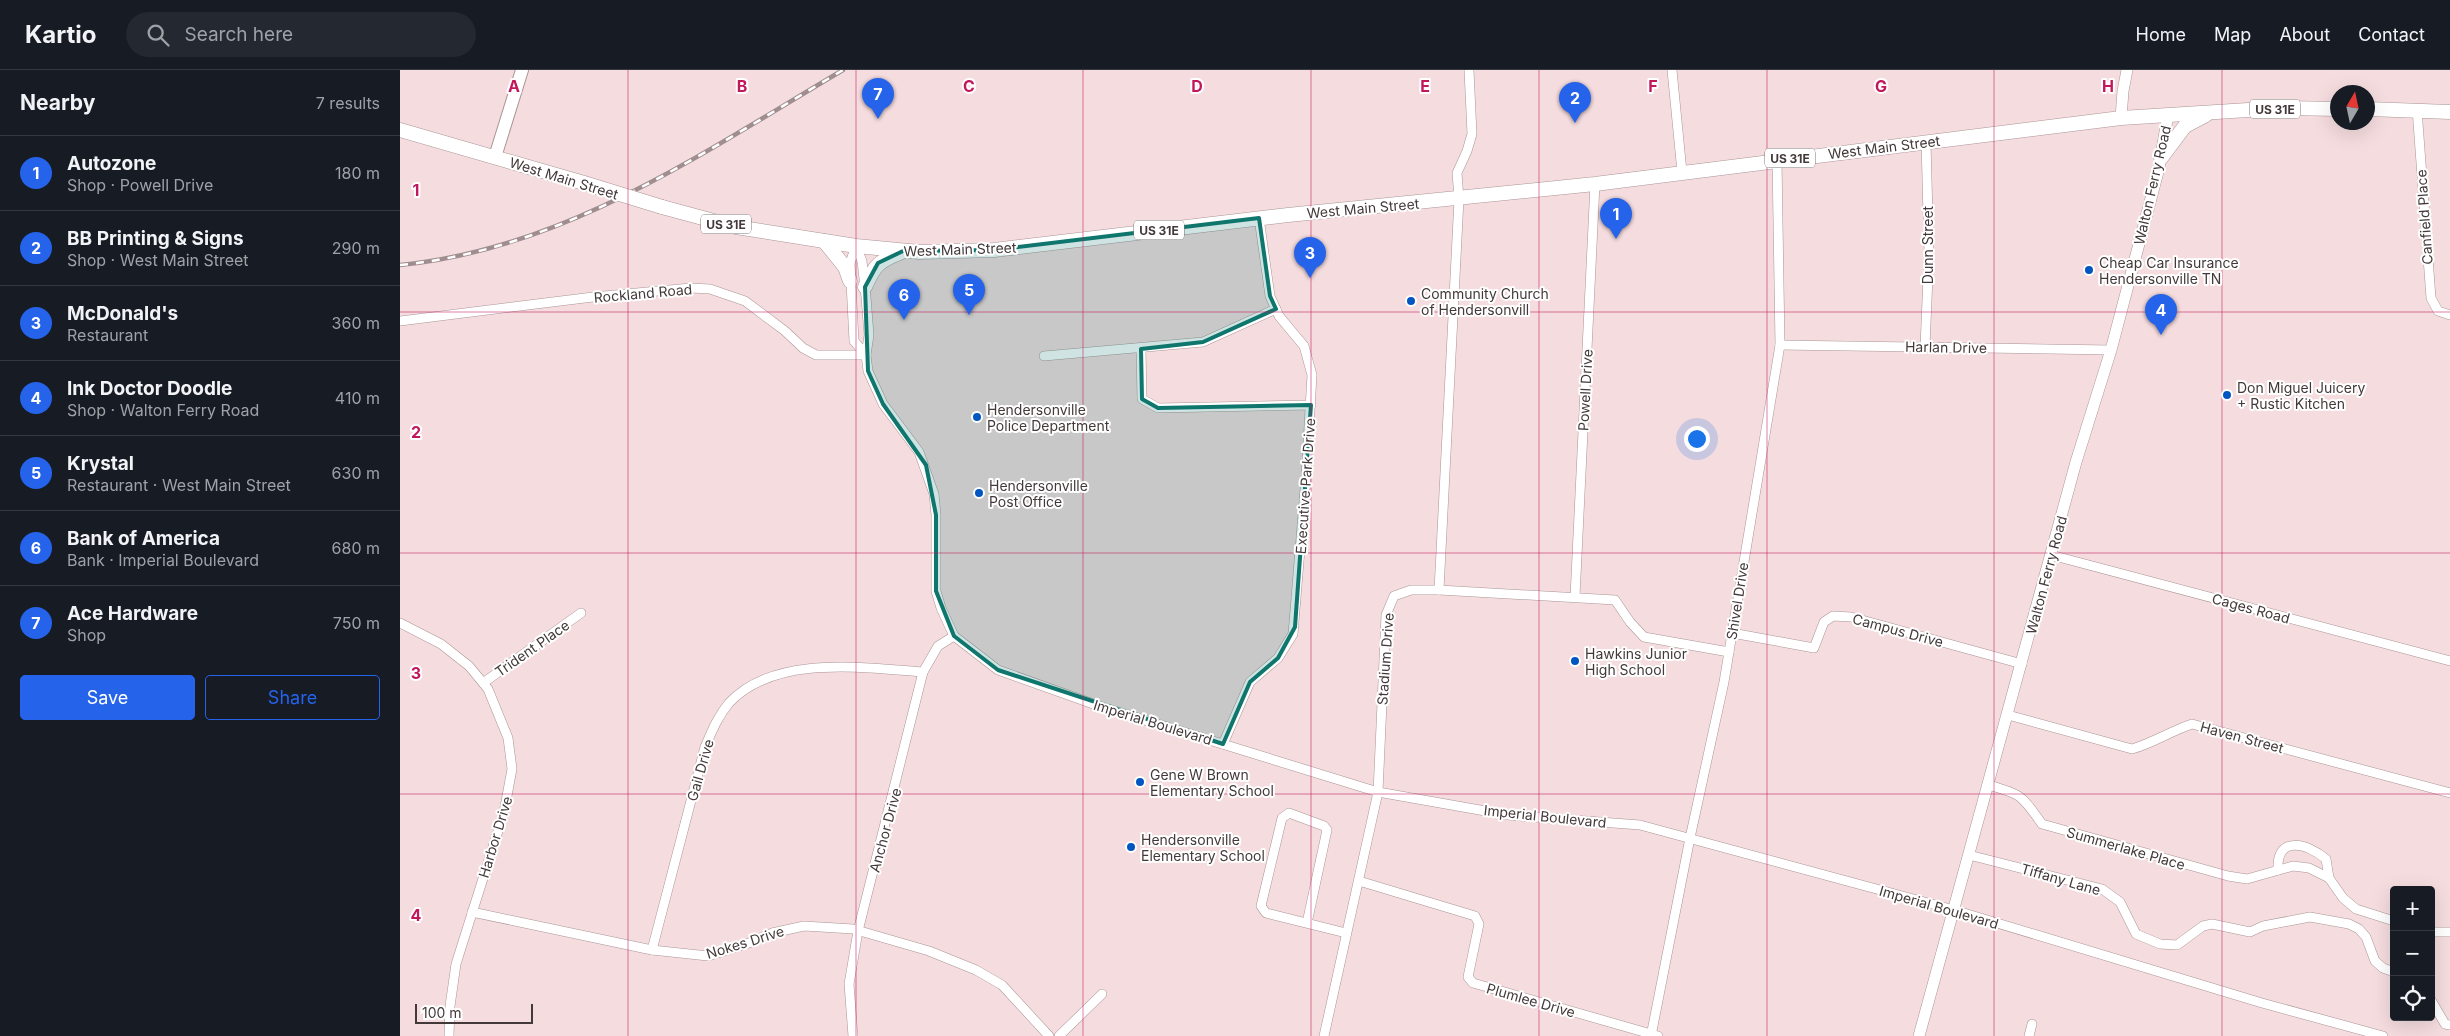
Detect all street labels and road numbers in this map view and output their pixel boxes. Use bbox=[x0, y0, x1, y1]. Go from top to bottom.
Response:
road number: US 31E bbox=[2250, 100, 2300, 118]
street label: Walton Ferry Road bbox=[2130, 124, 2174, 246]
street label: West Main Street bbox=[1827, 132, 1941, 162]
road number: US 31E bbox=[1765, 148, 1815, 168]
street label: West Main Street bbox=[508, 153, 621, 203]
street label: Canfield Place bbox=[2412, 169, 2436, 265]
street label: West Main Street bbox=[1306, 195, 1420, 221]
street label: Dunn Street bbox=[1919, 205, 1936, 284]
road number: US 31E bbox=[701, 214, 751, 234]
road number: US 31E bbox=[1134, 220, 1184, 240]
street label: West Main Street bbox=[903, 239, 1017, 259]
street label: Rockland Road bbox=[593, 280, 693, 306]
street label: Harlan Drive bbox=[1905, 338, 1987, 356]
street label: Powell Drive bbox=[1574, 349, 1596, 431]
street label: Executive Park Drive bbox=[1292, 417, 1318, 555]
street label: Walton Ferry Road bbox=[2022, 514, 2070, 636]
street label: Shivel Drive bbox=[1722, 561, 1752, 641]
street label: Cages Road bbox=[2210, 589, 2292, 627]
street label: Campus Drive bbox=[1851, 610, 1945, 650]
street label: Stadium Drive bbox=[1373, 612, 1397, 706]
street label: Trident Place bbox=[491, 616, 573, 680]
street label: Imperial Boulevard bbox=[1092, 696, 1214, 748]
street label: Haven Street bbox=[2198, 718, 2286, 756]
street label: Gail Drive bbox=[683, 737, 717, 803]
street label: Anchor Drive bbox=[866, 786, 904, 874]
street label: Harbor Drive bbox=[474, 794, 516, 880]
street label: Imperial Boulevard bbox=[1483, 801, 1607, 831]
street label: Summerlake Place bbox=[2065, 823, 2187, 873]
street label: Tiffany Lane bbox=[2019, 860, 2103, 898]
street label: Imperial Boulevard bbox=[1877, 882, 2001, 932]
street label: Nokes Drive bbox=[704, 922, 786, 962]
street label: Plumlee Drive bbox=[1485, 979, 1577, 1021]

